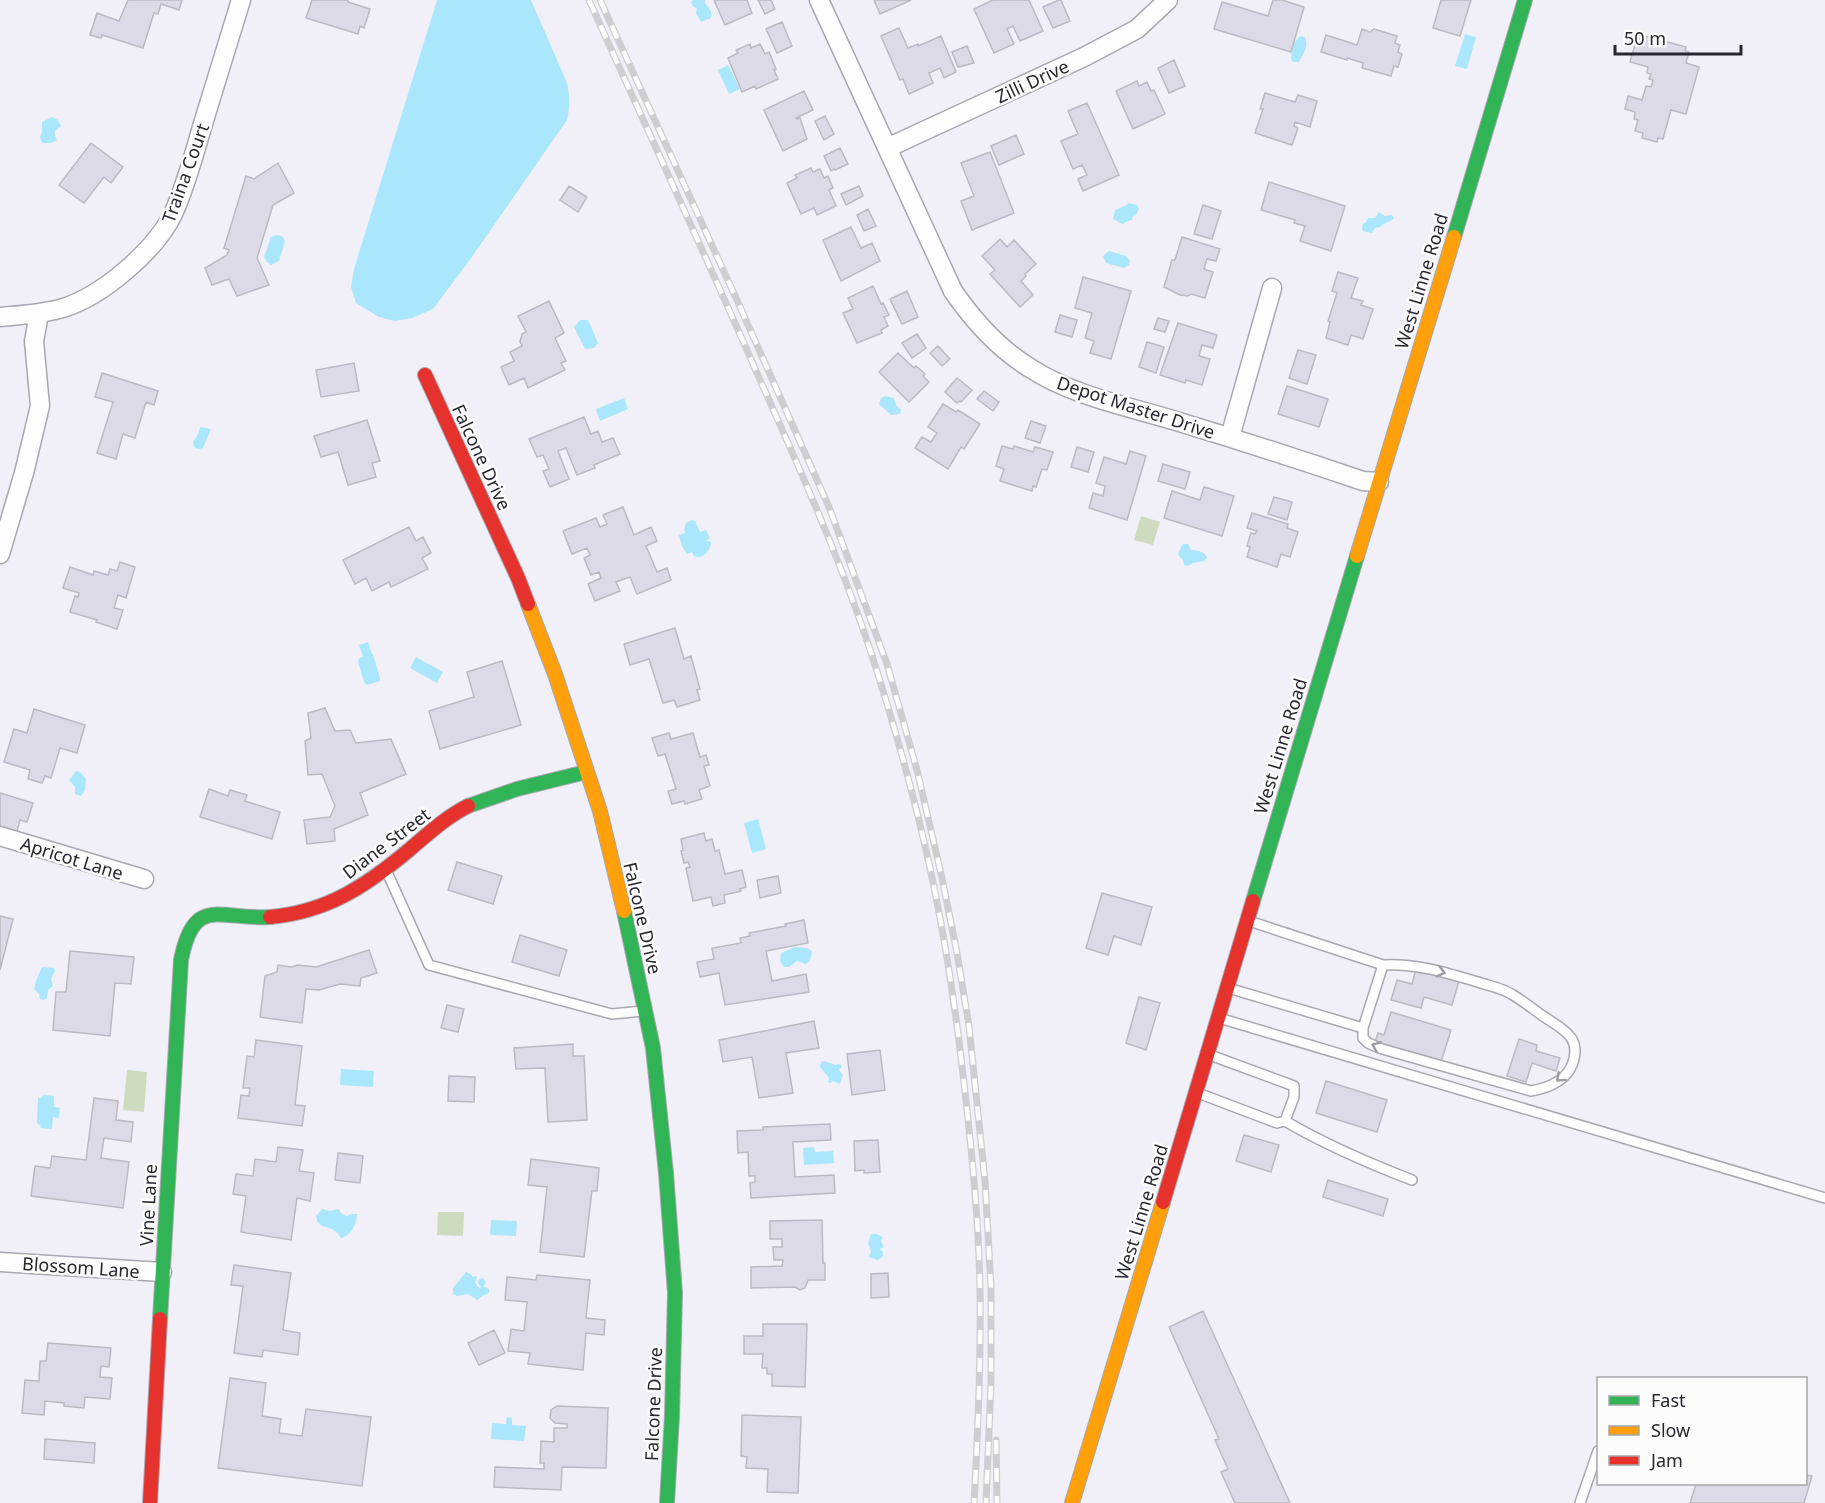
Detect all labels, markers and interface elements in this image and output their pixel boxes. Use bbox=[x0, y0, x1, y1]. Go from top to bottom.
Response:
scale bar bbox=[1615, 18, 1741, 56]
text: 50 m bbox=[1624, 26, 1666, 50]
street label: Zilli Drive bbox=[992, 54, 1072, 108]
street label: Traina Court bbox=[156, 119, 214, 226]
street label: West Linne Road bbox=[1389, 210, 1453, 352]
street label: Depot Master Drive bbox=[1054, 370, 1218, 444]
street label: Falcone Drive bbox=[447, 400, 517, 514]
street label: West Linne Road bbox=[1248, 675, 1312, 817]
street label: Diane Street bbox=[337, 802, 435, 884]
street label: Apricot Lane bbox=[18, 831, 126, 885]
street label: Falcone Drive bbox=[618, 860, 668, 976]
one-way arrow bbox=[1436, 964, 1446, 977]
one-way arrow bbox=[1371, 1041, 1382, 1053]
one-way arrow bbox=[1557, 1071, 1567, 1082]
street label: West Linne Road bbox=[1109, 1141, 1173, 1283]
street label: Vine Lane bbox=[134, 1163, 162, 1247]
street label: Blossom Lane bbox=[21, 1251, 141, 1283]
street label: Falcone Drive bbox=[639, 1347, 667, 1461]
legend bbox=[1597, 1377, 1807, 1485]
text: Fast bbox=[1651, 1388, 1686, 1412]
text: Slow bbox=[1651, 1418, 1690, 1442]
text: Jam bbox=[1649, 1448, 1683, 1472]

